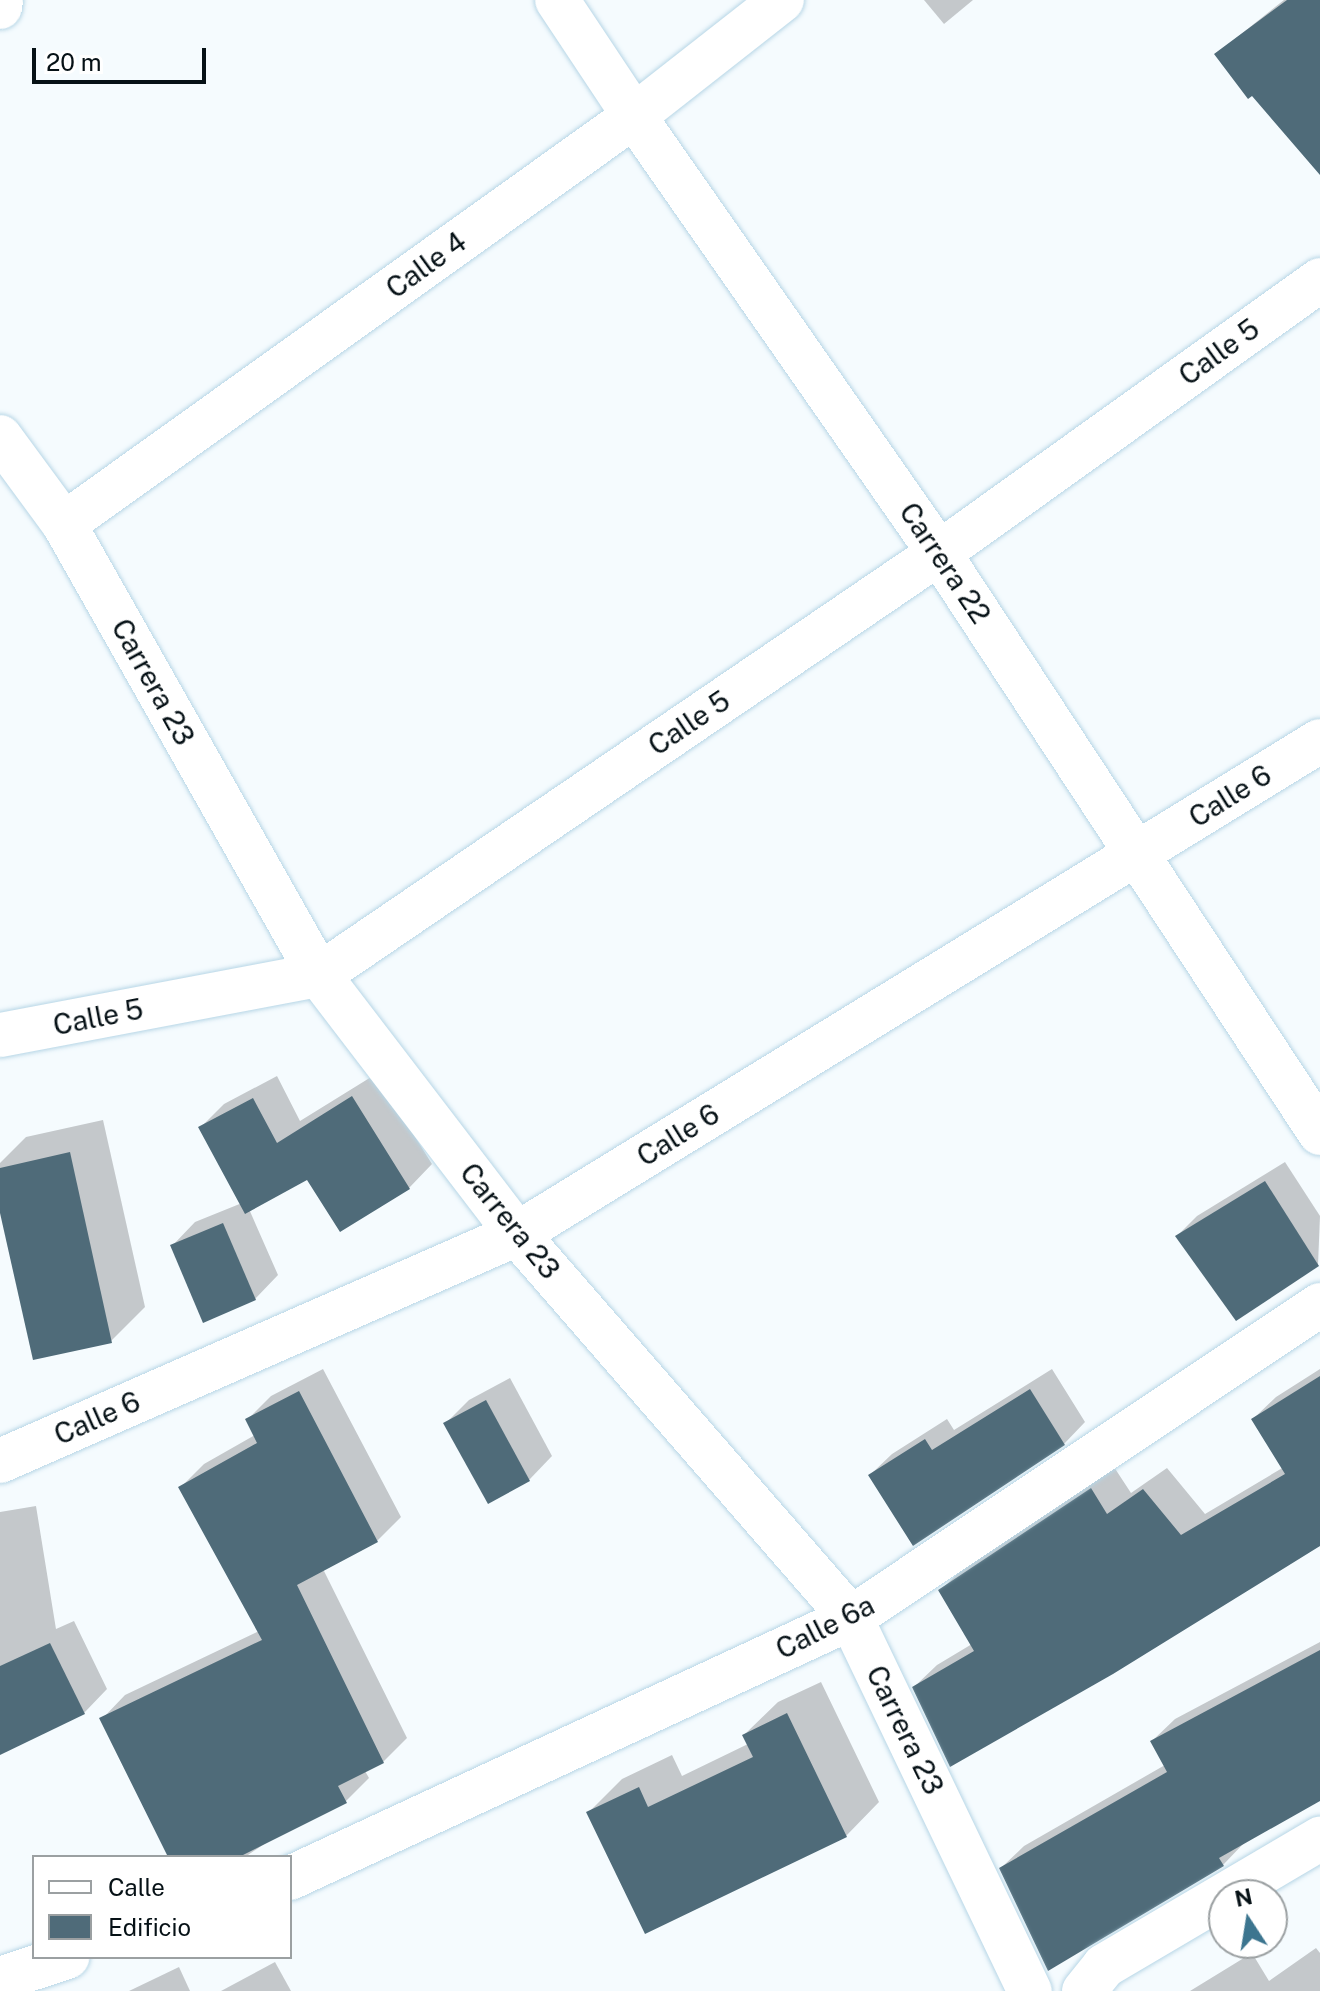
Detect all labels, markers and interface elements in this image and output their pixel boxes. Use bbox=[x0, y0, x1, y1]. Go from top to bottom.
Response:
scale bar bbox=[36, 32, 210, 82]
text: 20 m bbox=[46, 48, 102, 76]
street label: Calle 4 bbox=[379, 225, 473, 305]
street label: Calle 5 bbox=[1172, 312, 1266, 392]
street label: Carrera 22 bbox=[892, 496, 998, 630]
street label: Carrera 23 bbox=[105, 613, 201, 751]
street label: Calle 5 bbox=[642, 684, 736, 762]
street label: Calle 6 bbox=[1183, 758, 1277, 834]
street label: Calle 5 bbox=[50, 992, 146, 1042]
street label: Calle 6 bbox=[631, 1097, 725, 1173]
street label: Carrera 23 bbox=[453, 1156, 567, 1286]
street label: Calle 6 bbox=[49, 1384, 145, 1452]
street label: Calle 6a bbox=[770, 1588, 880, 1666]
street label: Carrera 23 bbox=[859, 1660, 951, 1800]
legend bbox=[32, 1855, 292, 1959]
text: Calle bbox=[108, 1873, 165, 1901]
north arrow bbox=[1208, 1879, 1288, 1959]
text: N bbox=[1232, 1883, 1255, 1912]
text: Edificio bbox=[108, 1913, 191, 1941]

